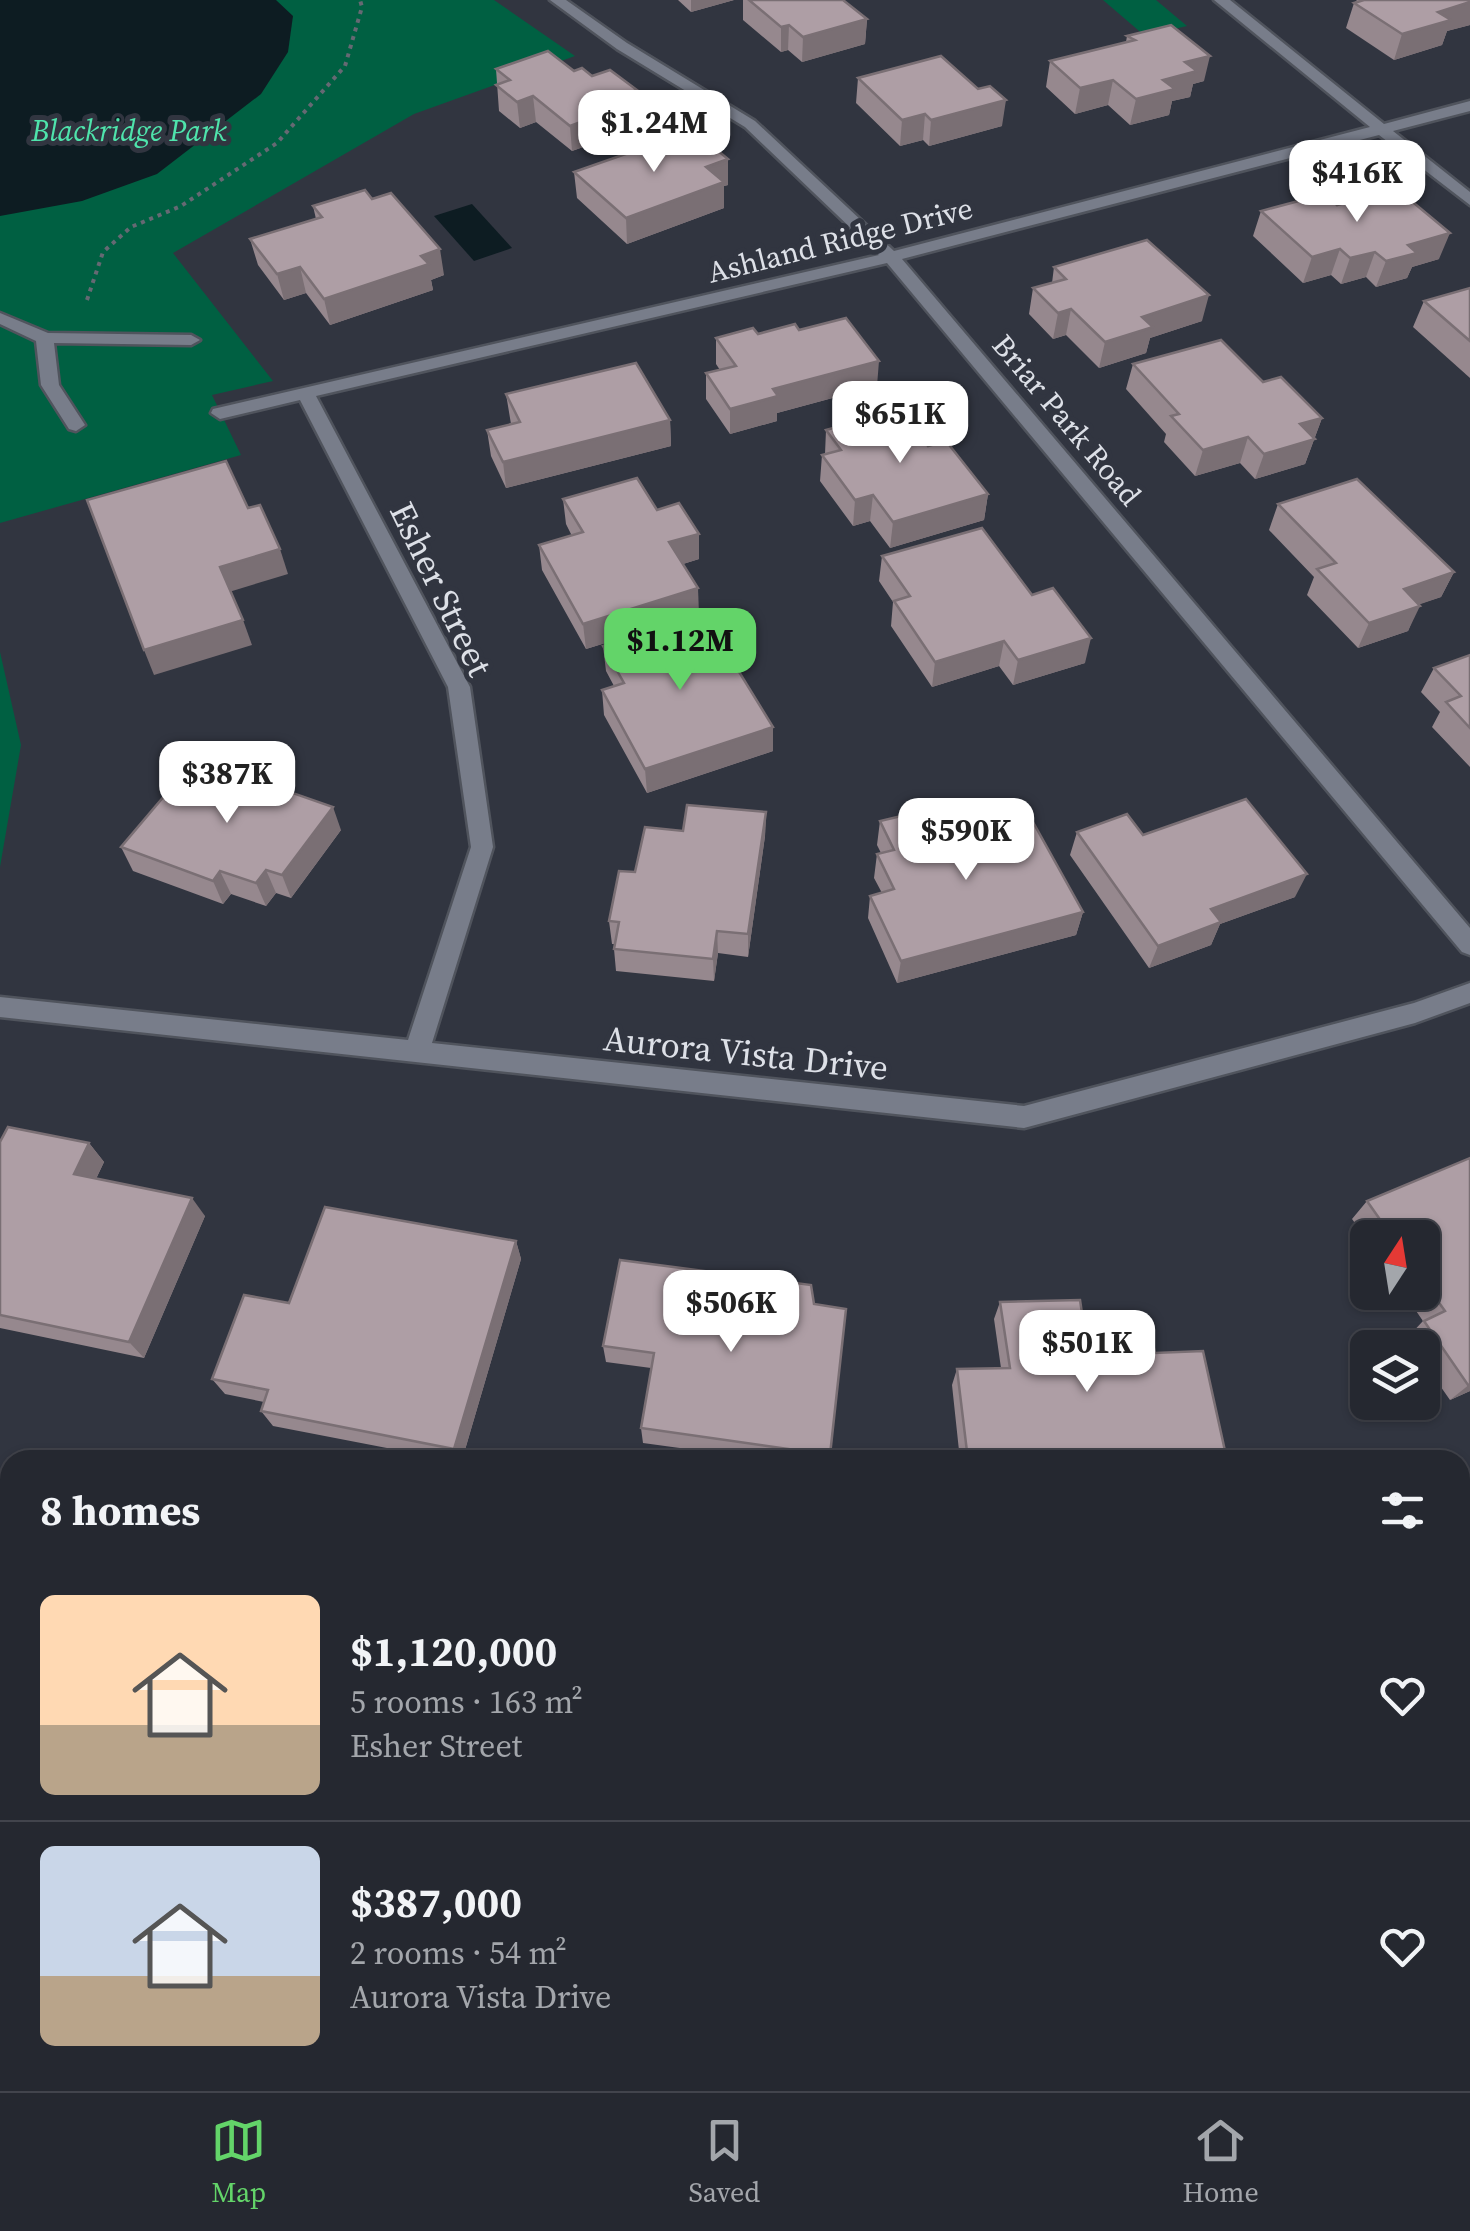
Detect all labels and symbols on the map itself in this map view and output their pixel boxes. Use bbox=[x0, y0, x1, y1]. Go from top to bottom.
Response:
pin: $1.24M bbox=[573, 90, 735, 175]
park label: Blackridge Park bbox=[30, 110, 228, 151]
pin: $416K bbox=[1287, 140, 1427, 225]
street label: Ashland Ridge Drive bbox=[703, 187, 977, 293]
street label: Briar Park Road bbox=[983, 326, 1151, 514]
pin: $651K bbox=[830, 381, 970, 466]
street label: Esher Street bbox=[378, 494, 504, 685]
pin: $1.12M bbox=[599, 608, 761, 693]
pin: $387K bbox=[157, 741, 297, 826]
pin: $590K bbox=[896, 798, 1036, 883]
street label: Aurora Vista Drive bbox=[601, 1014, 891, 1092]
north arrow bbox=[1350, 1220, 1440, 1310]
pin: $506K bbox=[661, 1270, 801, 1355]
pin: $501K bbox=[1017, 1310, 1157, 1395]

